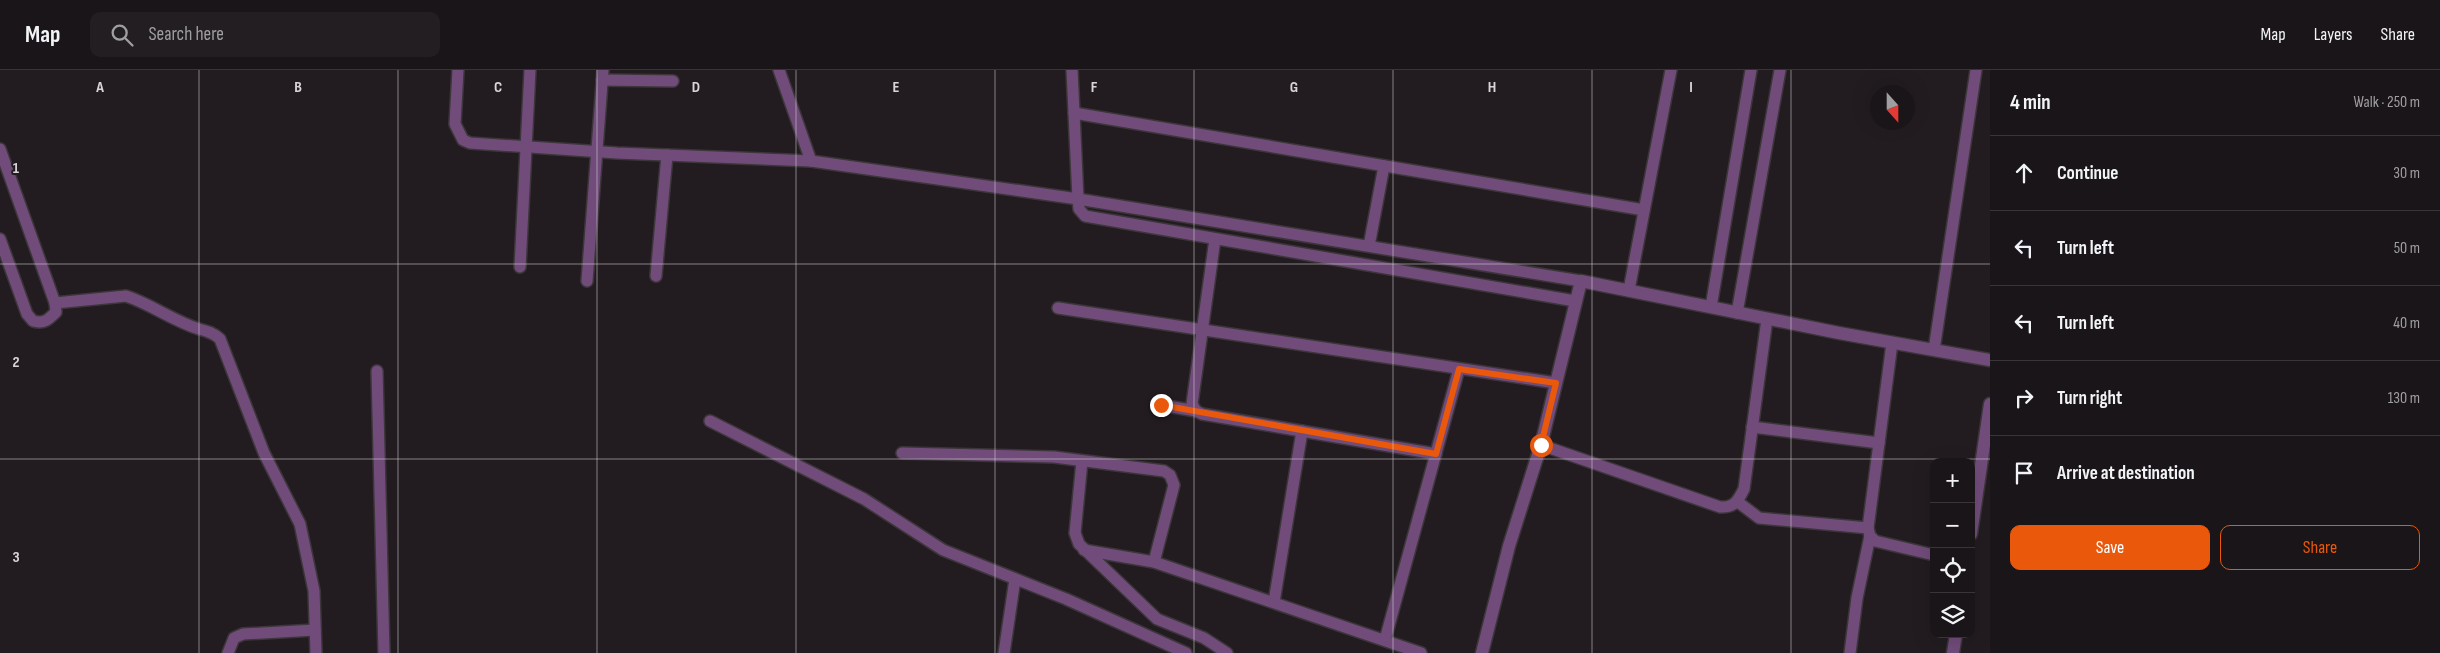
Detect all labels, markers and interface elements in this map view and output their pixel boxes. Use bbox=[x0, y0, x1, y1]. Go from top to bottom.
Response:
search box bbox=[90, 12, 440, 57]
text: Map bbox=[25, 20, 60, 49]
icon: search bbox=[108, 21, 136, 49]
text: Search here bbox=[148, 23, 224, 46]
text: Map bbox=[2261, 24, 2286, 45]
text: Layers bbox=[2314, 24, 2353, 45]
text: Share bbox=[2381, 24, 2415, 45]
text: A bbox=[95, 78, 104, 97]
text: B bbox=[294, 78, 302, 97]
text: C bbox=[494, 78, 502, 97]
text: D bbox=[692, 78, 700, 97]
text: E bbox=[893, 78, 900, 97]
text: F bbox=[1091, 78, 1098, 97]
text: G bbox=[1290, 78, 1298, 97]
text: H bbox=[1488, 78, 1496, 97]
text: I bbox=[1689, 78, 1693, 97]
north arrow bbox=[1870, 85, 1915, 130]
text: 4 min bbox=[2010, 90, 2051, 115]
text: Walk · 250 m bbox=[2354, 93, 2420, 112]
text: 1 bbox=[13, 159, 20, 178]
icon: ahead bbox=[2010, 159, 2038, 187]
text: Continue bbox=[2057, 162, 2118, 185]
text: 30 m bbox=[2393, 164, 2420, 183]
icon: left bbox=[2010, 234, 2038, 262]
text: Turn left bbox=[2057, 237, 2114, 260]
text: 50 m bbox=[2394, 239, 2420, 258]
icon: left bbox=[2010, 309, 2038, 337]
text: Turn left bbox=[2057, 312, 2114, 335]
text: 40 m bbox=[2393, 314, 2420, 333]
text: 2 bbox=[12, 353, 20, 372]
icon: right bbox=[2010, 384, 2038, 412]
text: Turn right bbox=[2057, 387, 2122, 410]
text: 130 m bbox=[2388, 389, 2420, 408]
route end bbox=[1150, 394, 1173, 417]
route start bbox=[1530, 434, 1553, 457]
map controls bbox=[1930, 458, 1975, 638]
button: + bbox=[1930, 458, 1975, 503]
icon: arrive bbox=[2010, 459, 2038, 487]
text: Arrive at destination bbox=[2057, 462, 2195, 485]
button: − bbox=[1930, 503, 1975, 548]
button: Save bbox=[2010, 525, 2210, 570]
button: Share bbox=[2220, 525, 2420, 570]
text: 3 bbox=[12, 548, 20, 567]
button: locate bbox=[1930, 548, 1975, 593]
button: layers bbox=[1930, 593, 1975, 638]

